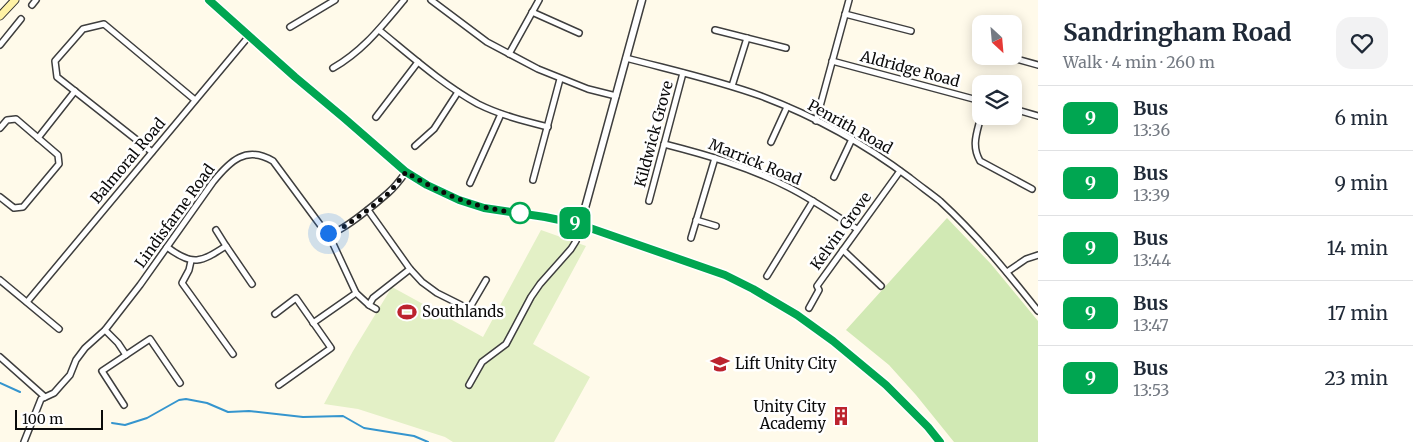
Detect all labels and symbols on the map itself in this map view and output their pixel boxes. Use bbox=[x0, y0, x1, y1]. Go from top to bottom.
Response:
north arrow bbox=[972, 15, 1022, 65]
street label: Aldridge Road bbox=[858, 46, 962, 91]
street label: Kildwick Grove bbox=[630, 78, 677, 189]
street label: Penrith Road bbox=[804, 95, 896, 158]
street label: Balmoral Road bbox=[86, 114, 169, 207]
street label: Marrick Road bbox=[706, 134, 804, 189]
street label: Lindisfarne Road bbox=[131, 160, 219, 271]
street label: Kelvin Grove bbox=[806, 188, 875, 273]
unlabelled marker bbox=[509, 202, 531, 224]
line badge: 9 bbox=[559, 207, 591, 239]
your location bbox=[316, 221, 341, 246]
sports icon: Southlands bbox=[396, 301, 418, 323]
place label: Southlands bbox=[422, 302, 504, 321]
school or university icon: Lift Unity City bbox=[709, 353, 731, 375]
place label: Lift Unity City bbox=[735, 354, 837, 373]
place label: Unity City Academy bbox=[753, 397, 826, 433]
building icon: Unity City Academy bbox=[830, 405, 852, 427]
scale bar bbox=[15, 407, 102, 430]

